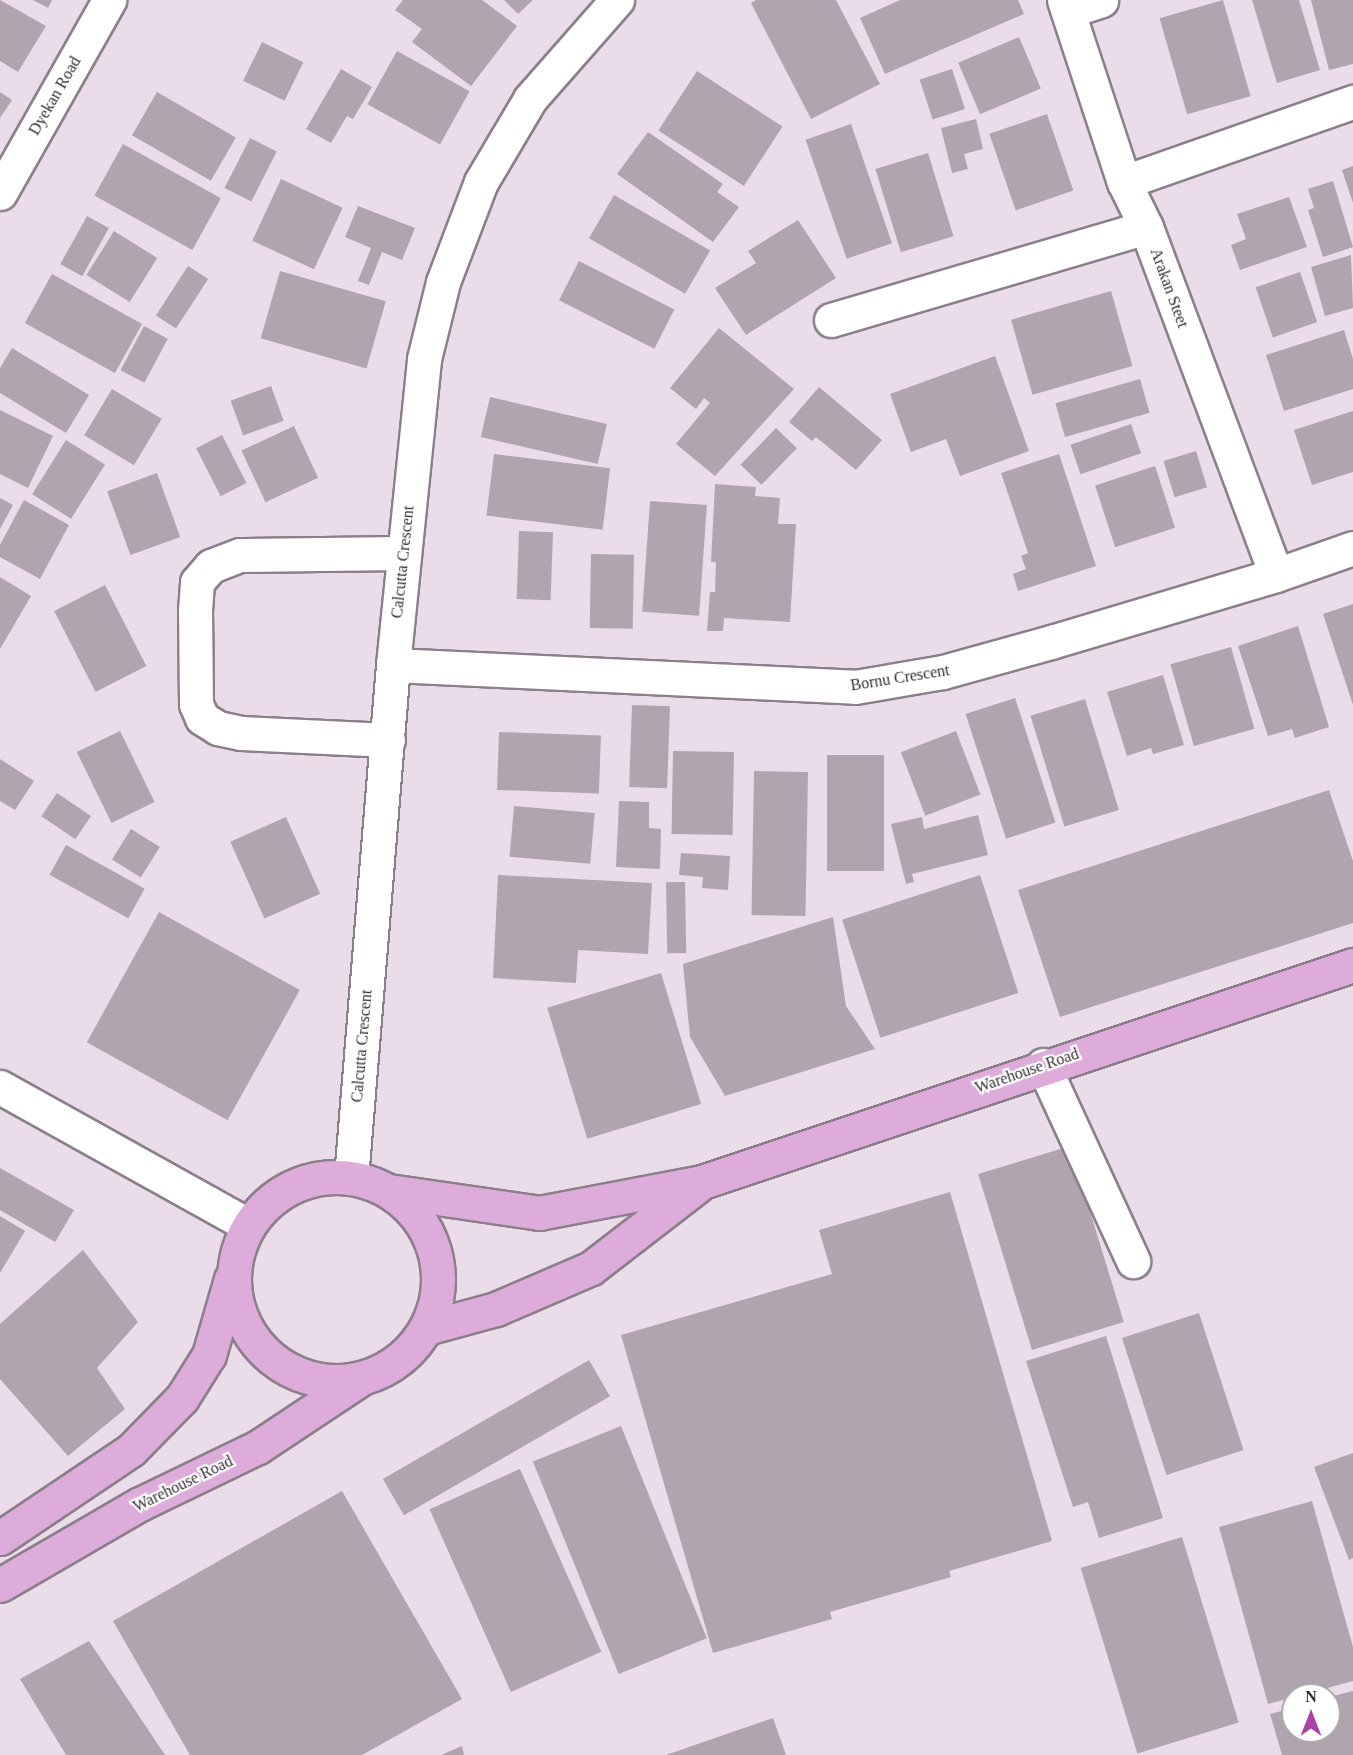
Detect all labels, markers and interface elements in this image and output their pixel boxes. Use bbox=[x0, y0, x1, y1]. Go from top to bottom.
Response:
street label: Dyekan Road bbox=[25, 53, 85, 139]
street label: Arakan Steet bbox=[1146, 246, 1192, 330]
street label: Calcutta Crescent bbox=[388, 505, 418, 619]
street label: Bornu Crescent bbox=[849, 661, 951, 695]
street label: Calcutta Crescent bbox=[347, 989, 377, 1103]
street label: Warehouse Road bbox=[973, 1044, 1081, 1098]
street label: Warehouse Road bbox=[130, 1452, 236, 1516]
north arrow bbox=[1281, 1683, 1341, 1743]
text: N bbox=[1305, 1688, 1317, 1705]

